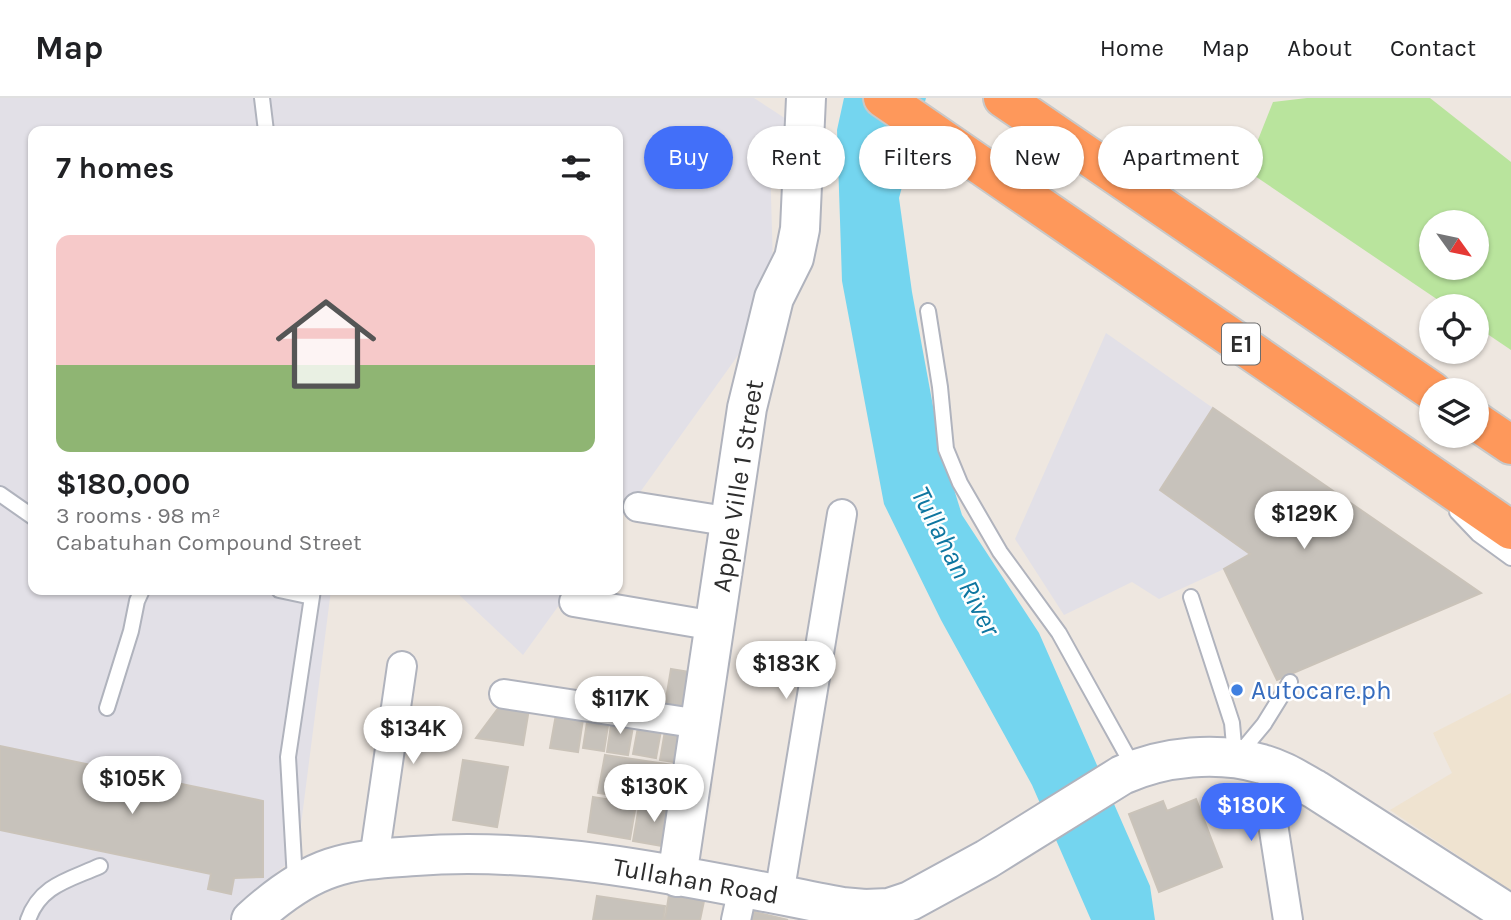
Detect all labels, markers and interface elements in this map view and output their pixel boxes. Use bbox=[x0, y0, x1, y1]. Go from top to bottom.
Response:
text: Map bbox=[35, 29, 103, 67]
text: Home bbox=[1100, 34, 1164, 62]
text: Map bbox=[1202, 34, 1249, 62]
text: About bbox=[1287, 34, 1352, 62]
text: Contact bbox=[1390, 34, 1476, 62]
chip: Buy bbox=[644, 126, 733, 189]
chip: Rent bbox=[747, 126, 845, 189]
chip: Filters bbox=[859, 126, 976, 189]
chip: New bbox=[990, 126, 1084, 189]
chip: Apartment bbox=[1098, 126, 1263, 189]
icon: filters bbox=[557, 149, 595, 187]
text: 7 homes bbox=[56, 150, 174, 186]
north arrow bbox=[1419, 210, 1489, 280]
map controls bbox=[1419, 210, 1489, 448]
icon: home bbox=[263, 281, 389, 407]
button: locate bbox=[1419, 294, 1489, 364]
road number: E1 bbox=[1222, 324, 1260, 365]
street label: Apple Ville 1 Street bbox=[706, 377, 770, 594]
button: layers bbox=[1419, 378, 1489, 448]
text: $180,000 bbox=[56, 466, 190, 502]
water label: Tullahan River bbox=[904, 481, 1008, 642]
pin: $129K bbox=[1255, 491, 1353, 551]
text: $129K bbox=[1270, 500, 1338, 527]
text: 3 rooms · 98 m² bbox=[56, 502, 221, 529]
text: Cabatuhan Compound Street bbox=[56, 529, 362, 556]
pin: $183K bbox=[737, 642, 835, 701]
text: $183K bbox=[752, 650, 820, 677]
place label: Autocare.ph bbox=[1251, 675, 1392, 706]
pin: $117K bbox=[571, 676, 669, 736]
marker: Autocare.ph bbox=[1229, 682, 1245, 698]
text: $117K bbox=[591, 685, 649, 712]
pin: $134K bbox=[364, 706, 462, 766]
text: $134K bbox=[379, 715, 447, 742]
pin: $105K bbox=[83, 756, 181, 816]
pin: $130K bbox=[605, 764, 703, 824]
text: $105K bbox=[98, 765, 166, 792]
text: $130K bbox=[620, 773, 688, 800]
pin: $180K bbox=[1202, 784, 1300, 843]
text: $180K bbox=[1217, 792, 1285, 819]
street label: Tullahan Road bbox=[611, 851, 781, 911]

